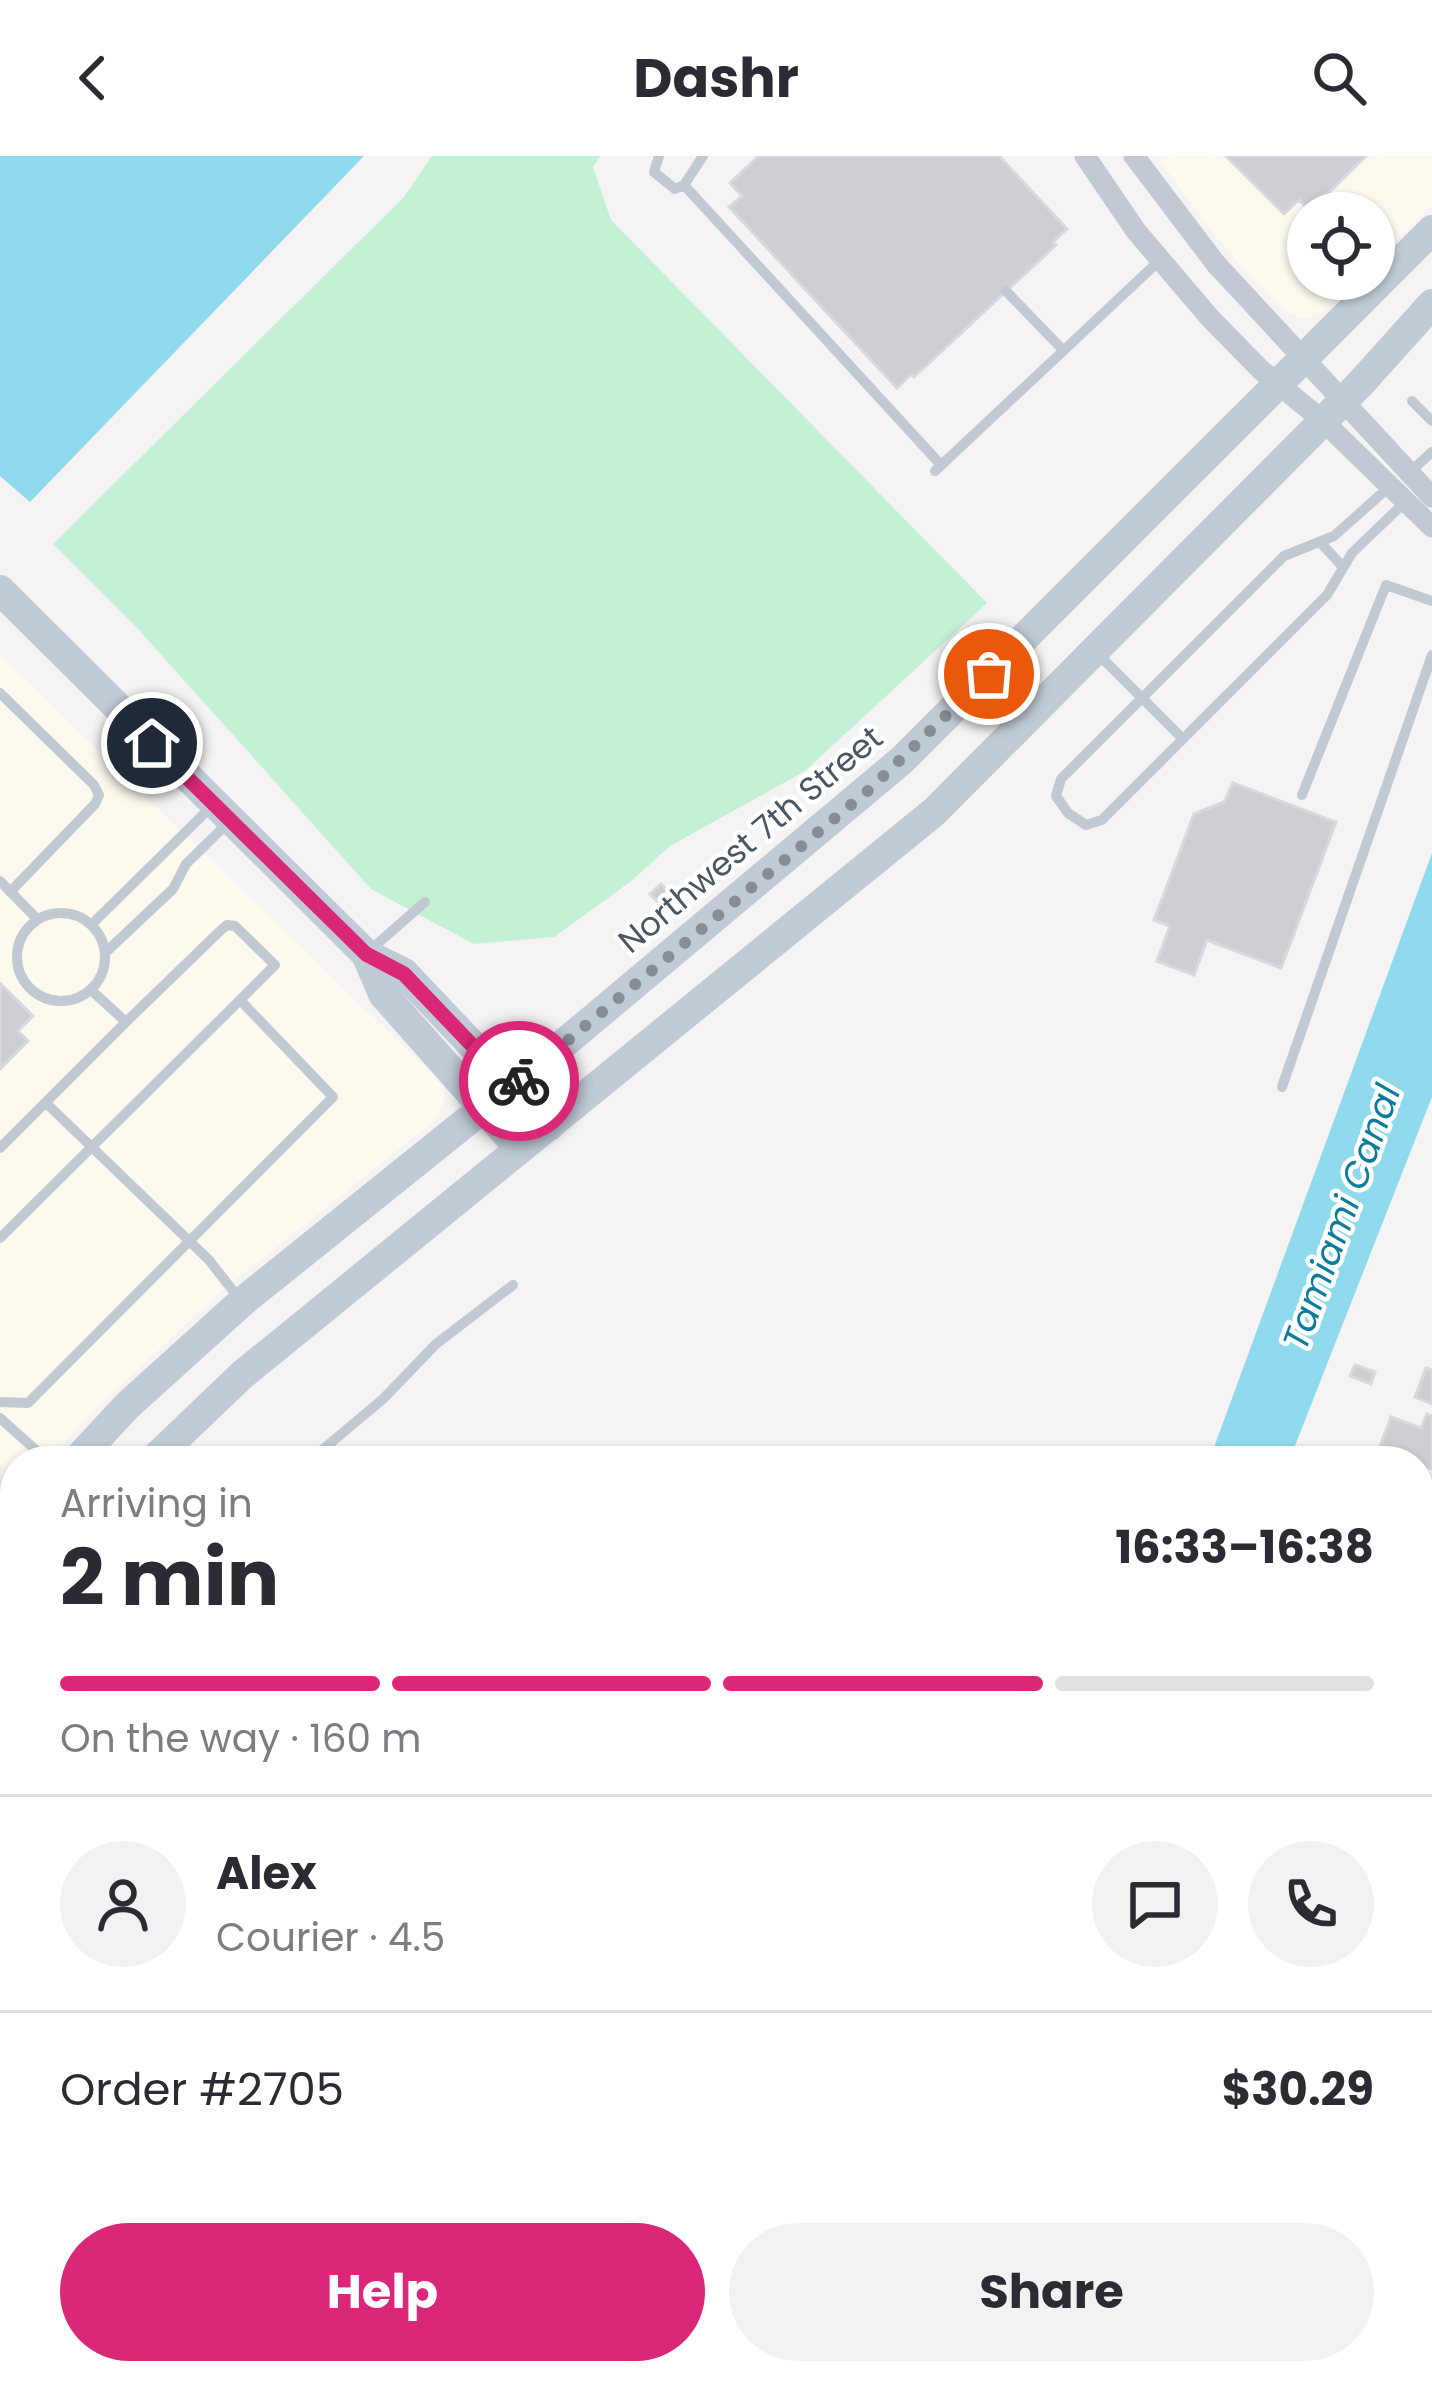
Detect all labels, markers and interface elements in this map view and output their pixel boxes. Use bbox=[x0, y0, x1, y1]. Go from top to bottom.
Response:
text: Dashr bbox=[633, 40, 799, 116]
icon: back bbox=[60, 45, 126, 111]
icon: search bbox=[1306, 45, 1372, 111]
map controls bbox=[1287, 192, 1395, 300]
button: locate bbox=[1287, 192, 1395, 300]
pin bbox=[938, 623, 1040, 725]
icon: bag bbox=[956, 641, 1022, 707]
pin bbox=[101, 692, 203, 794]
icon: home bbox=[119, 710, 185, 776]
street label: Northwest 7th Street bbox=[608, 715, 893, 964]
courier bbox=[459, 1021, 579, 1141]
icon: bike bbox=[486, 1048, 552, 1114]
water label: Tamiami Canal bbox=[1270, 1077, 1413, 1357]
text: Arriving in bbox=[60, 1476, 253, 1531]
text: 16:33–16:38 bbox=[1115, 1516, 1374, 1579]
text: 2 min bbox=[60, 1523, 279, 1632]
text: On the way · 160 m bbox=[60, 1711, 422, 1766]
button: person bbox=[60, 1841, 186, 1967]
button: chat bbox=[1092, 1841, 1218, 1967]
button: phone bbox=[1248, 1841, 1374, 1967]
text: Alex bbox=[216, 1842, 317, 1905]
text: Courier · 4.5 bbox=[216, 1910, 445, 1965]
text: Order #2705 bbox=[60, 2058, 344, 2121]
text: $30.29 bbox=[1222, 2058, 1374, 2121]
button: Help bbox=[60, 2223, 705, 2361]
button: Share bbox=[729, 2223, 1374, 2361]

